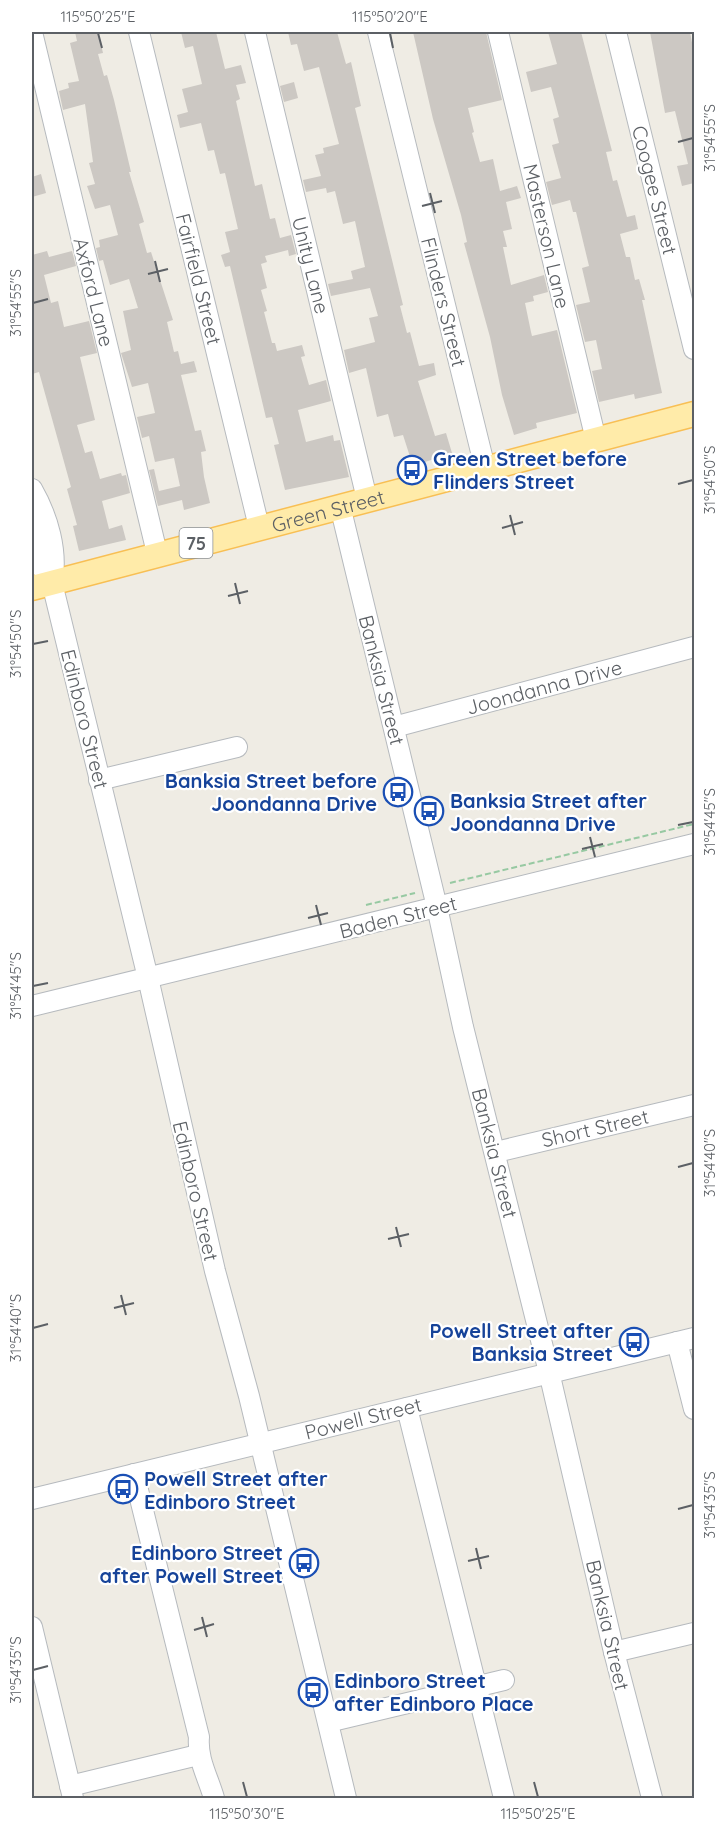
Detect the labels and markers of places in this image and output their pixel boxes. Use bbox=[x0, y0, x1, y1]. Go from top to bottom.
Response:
place label: Green Street before Flinders Street bbox=[433, 446, 627, 494]
bus stop icon: Green Street before Flinders Street bbox=[396, 454, 428, 486]
place label: Banksia Street before Joondanna Drive bbox=[165, 768, 377, 816]
bus stop icon: Banksia Street before Joondanna Drive bbox=[382, 776, 414, 808]
place label: Banksia Street after Joondanna Drive bbox=[450, 788, 647, 836]
bus stop icon: Banksia Street after Joondanna Drive bbox=[413, 795, 445, 827]
place label: Powell Street after Banksia Street bbox=[429, 1318, 613, 1366]
bus stop icon: Powell Street after Banksia Street bbox=[618, 1326, 650, 1358]
place label: Powell Street after Edinboro Street bbox=[144, 1466, 328, 1514]
bus stop icon: Powell Street after Edinboro Street bbox=[107, 1473, 139, 1505]
place label: Edinboro Street after Powell Street bbox=[99, 1540, 283, 1588]
bus stop icon: Edinboro Street after Powell Street bbox=[288, 1547, 320, 1579]
place label: Edinboro Street after Edinboro Place bbox=[334, 1668, 534, 1716]
bus stop icon: Edinboro Street after Edinboro Place bbox=[297, 1676, 329, 1708]

